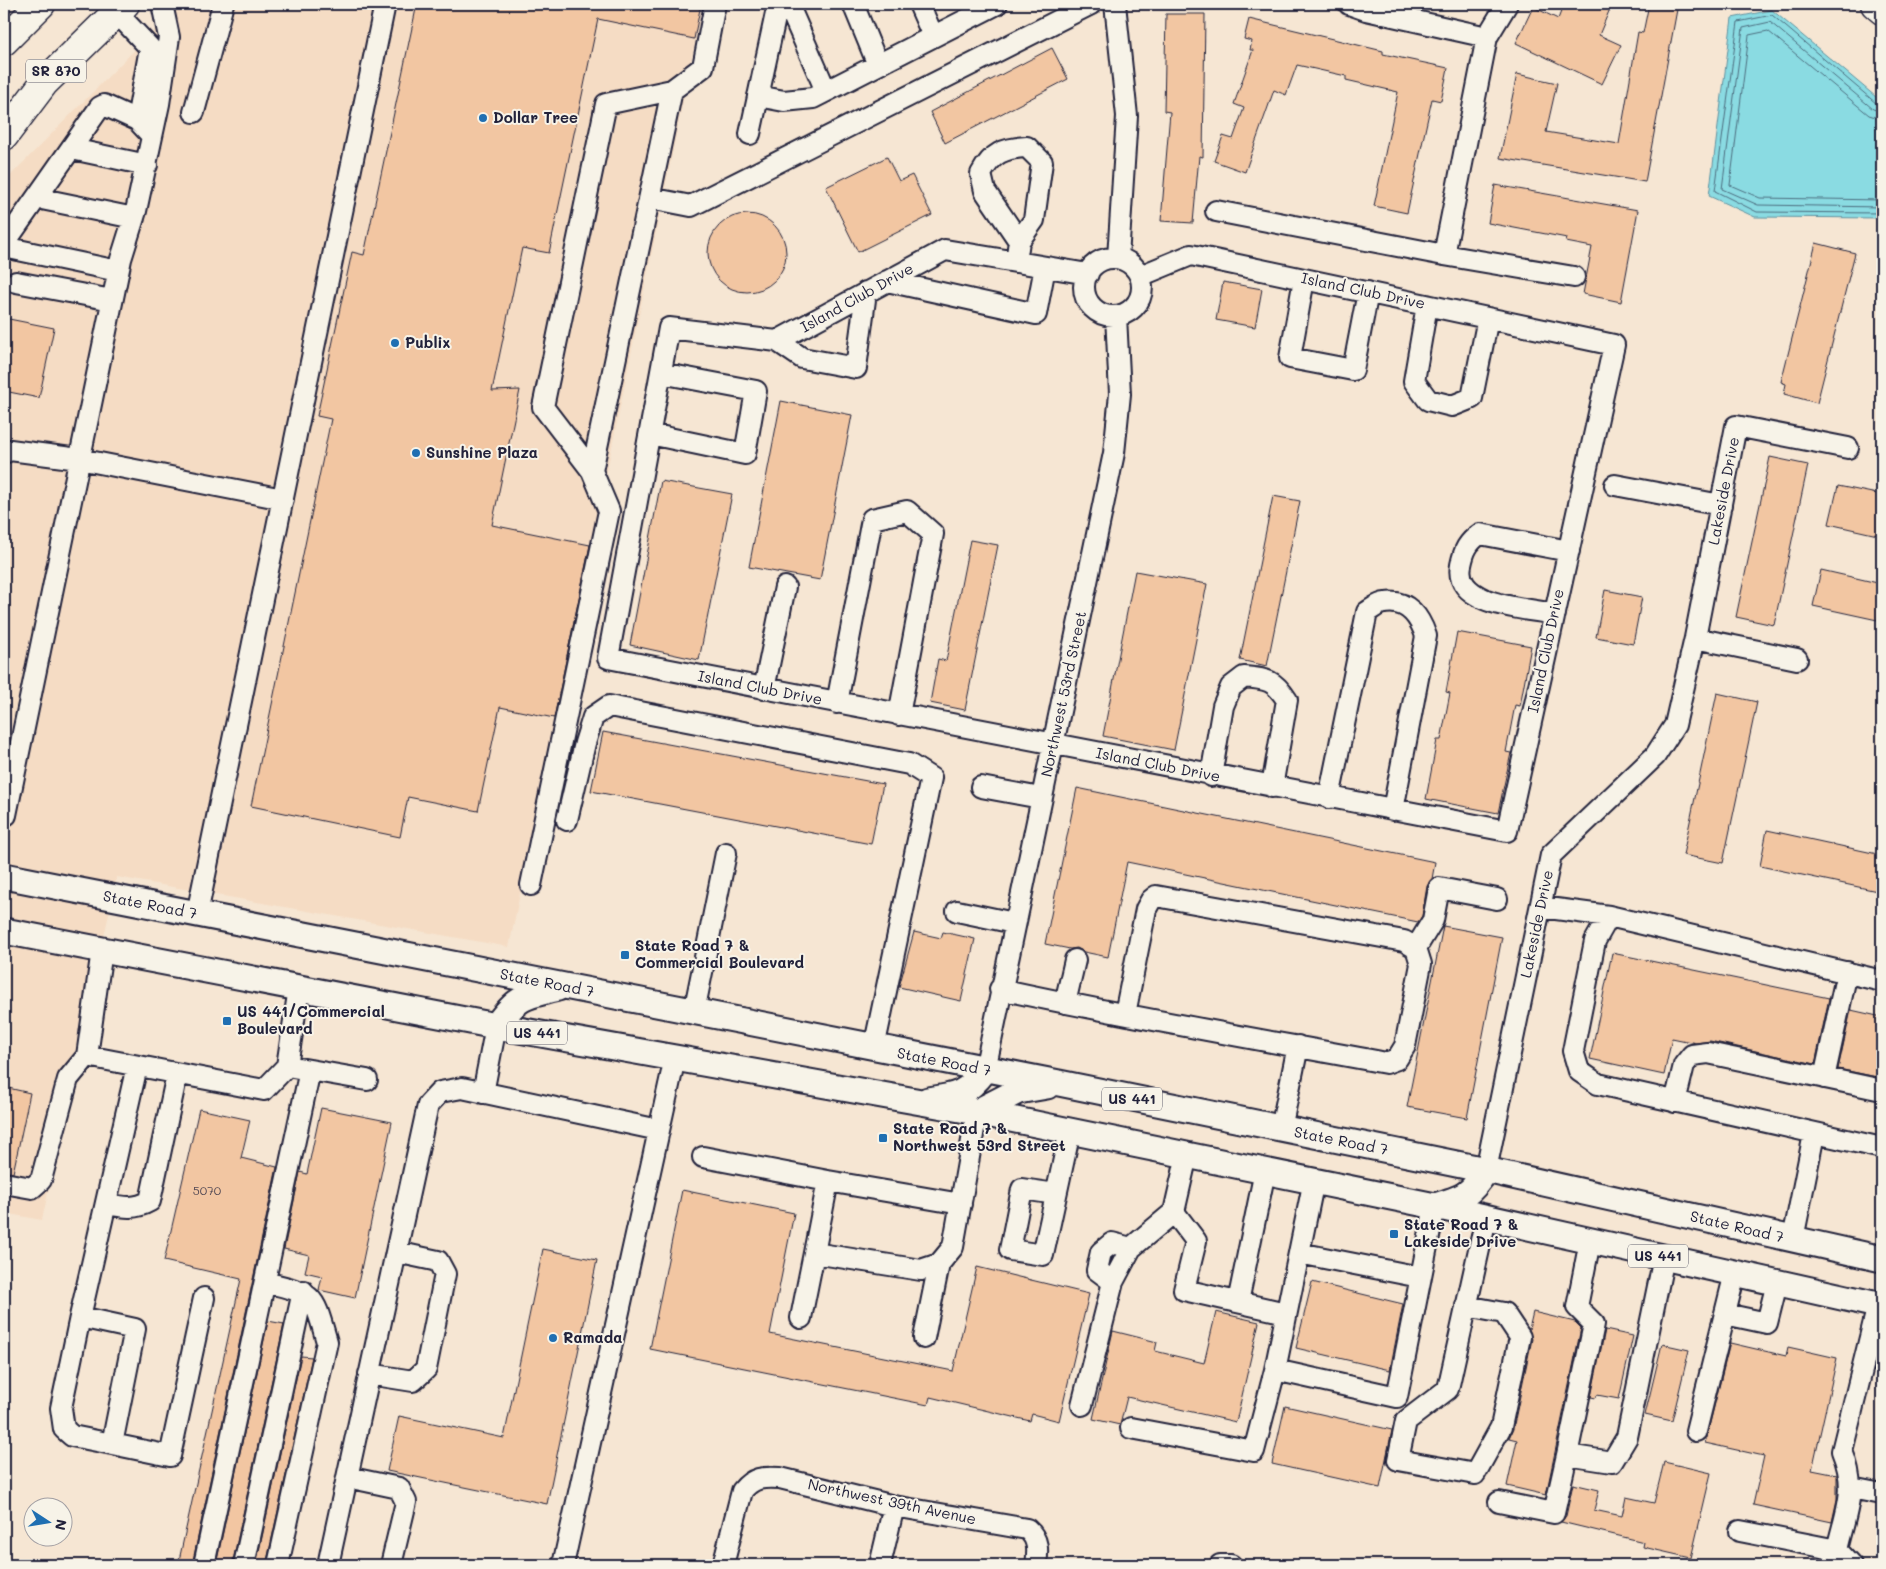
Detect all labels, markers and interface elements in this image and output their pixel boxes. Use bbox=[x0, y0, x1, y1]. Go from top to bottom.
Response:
road number: SR 870 bbox=[26, 59, 86, 82]
place label: Dollar Tree bbox=[493, 107, 578, 127]
marker: Dollar Tree bbox=[477, 112, 489, 124]
street label: Island Club Drive bbox=[796, 258, 917, 336]
street label: Island Club Drive bbox=[1299, 267, 1427, 313]
place label: Publix bbox=[405, 332, 451, 352]
marker: Publix bbox=[389, 337, 401, 349]
street label: Lakeside Drive bbox=[1703, 435, 1743, 547]
place label: Sunshine Plaza bbox=[426, 442, 538, 462]
marker: Sunshine Plaza bbox=[410, 447, 422, 459]
street label: Island Club Drive bbox=[1522, 587, 1568, 715]
street label: Northwest 53rd Street bbox=[1036, 609, 1090, 779]
street label: Island Club Drive bbox=[696, 665, 824, 709]
street label: Island Club Drive bbox=[1094, 742, 1222, 786]
street label: Lakeside Drive bbox=[1515, 868, 1557, 979]
street label: State Road 7 bbox=[101, 885, 199, 923]
place label: State Road 7 & Commercial Boulevard bbox=[635, 935, 804, 972]
marker: State Road 7 & Commercial Boulevard bbox=[619, 949, 631, 961]
street label: State Road 7 bbox=[498, 963, 596, 1001]
place label: US 441/Commercial Boulevard bbox=[237, 1001, 385, 1038]
marker: US 441/Commercial Boulevard bbox=[221, 1015, 233, 1027]
road number: US 441 bbox=[507, 1021, 567, 1044]
street label: State Road 7 bbox=[895, 1042, 993, 1080]
road number: US 441 bbox=[1102, 1088, 1162, 1110]
place label: State Road 7 & Northwest 53rd Street bbox=[893, 1118, 1066, 1155]
street label: State Road 7 bbox=[1292, 1121, 1390, 1159]
marker: State Road 7 & Northwest 53rd Street bbox=[877, 1132, 889, 1144]
house number: 5070 bbox=[193, 1182, 222, 1198]
street label: State Road 7 bbox=[1688, 1206, 1786, 1247]
place label: State Road 7 & Lakeside Drive bbox=[1404, 1214, 1519, 1251]
marker: State Road 7 & Lakeside Drive bbox=[1388, 1228, 1400, 1240]
road number: US 441 bbox=[1628, 1244, 1688, 1268]
place label: Ramada bbox=[563, 1327, 622, 1347]
marker: Ramada bbox=[547, 1332, 559, 1344]
street label: Northwest 39th Avenue bbox=[806, 1473, 978, 1529]
north arrow bbox=[22, 1496, 72, 1546]
text: N bbox=[51, 1518, 72, 1532]

